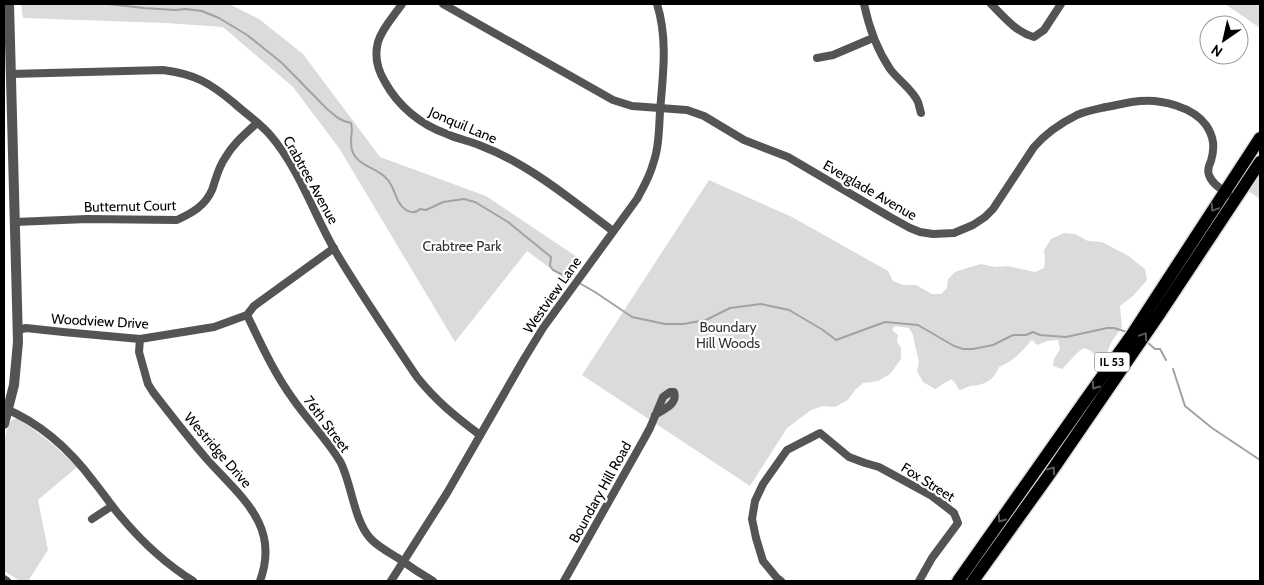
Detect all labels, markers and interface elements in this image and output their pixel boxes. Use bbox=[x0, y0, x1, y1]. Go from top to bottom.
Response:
north arrow bbox=[1199, 15, 1249, 65]
text: N bbox=[1208, 41, 1226, 61]
street label: Jonquil Lane bbox=[425, 102, 500, 147]
street label: Crabtree Avenue bbox=[279, 133, 343, 227]
street label: Everglade Avenue bbox=[820, 156, 920, 224]
street label: Butternut Court bbox=[84, 196, 177, 216]
one-way arrow bbox=[1211, 202, 1220, 211]
park label: Crabtree Park bbox=[423, 237, 502, 255]
street label: Westview Lane bbox=[519, 253, 585, 337]
street label: Woodview Drive bbox=[51, 309, 149, 333]
park label: Boundary Hill Woods bbox=[696, 318, 760, 352]
one-way arrow bbox=[1138, 332, 1147, 342]
road number: IL 53 bbox=[1094, 352, 1130, 372]
one-way arrow bbox=[1092, 380, 1101, 390]
street label: 76th Street bbox=[300, 392, 354, 456]
street label: Westridge Drive bbox=[180, 409, 256, 491]
street label: Boundary Hill Road bbox=[565, 438, 635, 546]
street label: Fox Street bbox=[898, 458, 958, 506]
one-way arrow bbox=[1046, 466, 1055, 476]
one-way arrow bbox=[998, 513, 1007, 523]

